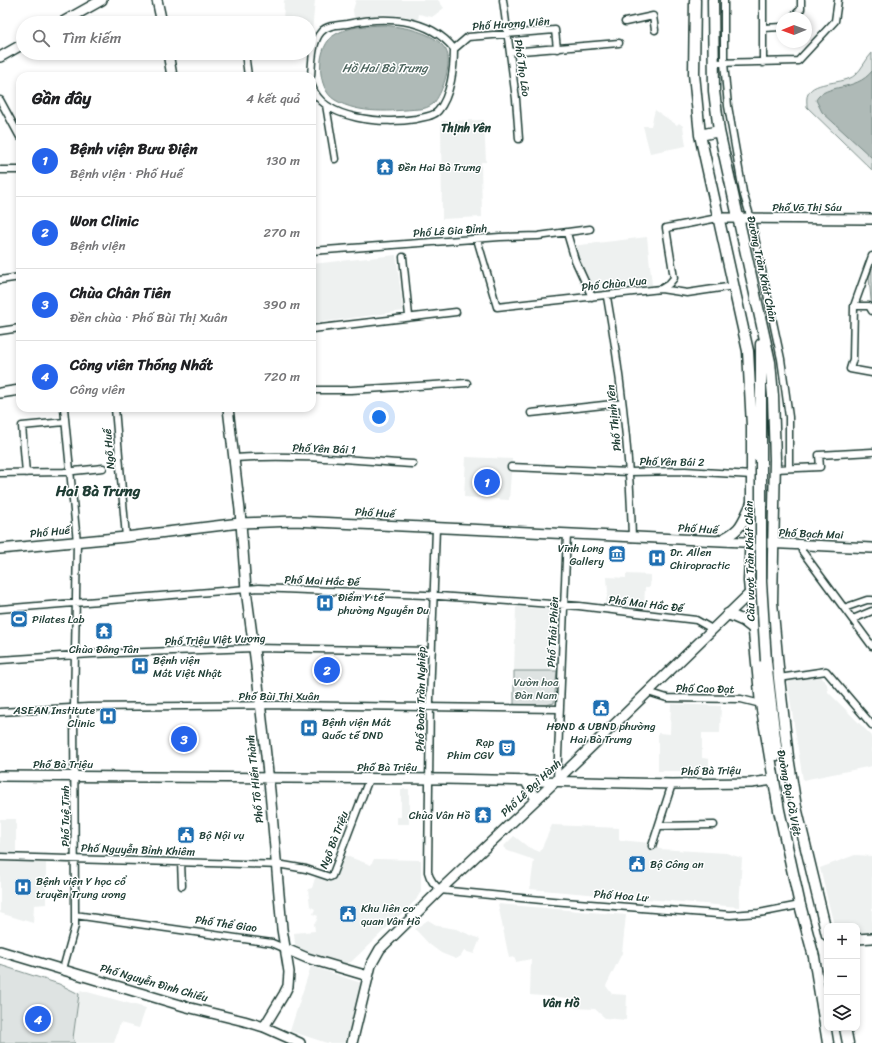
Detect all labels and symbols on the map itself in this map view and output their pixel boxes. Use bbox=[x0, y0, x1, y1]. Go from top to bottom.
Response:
street label: Phố Hương Viên bbox=[472, 12, 550, 36]
north arrow bbox=[776, 12, 812, 48]
street label: Phố Thọ Lão bbox=[509, 38, 535, 98]
water label: Hồ Hai Bà Trưng bbox=[342, 57, 430, 79]
district label: Thịnh Yên bbox=[441, 117, 492, 139]
temple icon: Đền Hai Bà Trưng bbox=[375, 157, 395, 177]
place label: Đền Hai Bà Trưng bbox=[398, 158, 481, 177]
street label: Phố Võ Thị Sáu bbox=[772, 198, 842, 217]
street label: Đường Trần Khát Chân bbox=[741, 214, 783, 324]
street label: Phố Lê Gia Đỉnh bbox=[412, 219, 488, 243]
street label: Phố Chùa Vua bbox=[580, 271, 648, 297]
street label: Phố Thịnh Yên bbox=[601, 384, 627, 452]
your location bbox=[369, 407, 389, 427]
street label: Ngõ Huế bbox=[98, 425, 120, 470]
street label: Phố Yên Bái 1 bbox=[292, 438, 356, 460]
street label: Phố Yên Bái 2 bbox=[639, 452, 705, 472]
pin: 1 bbox=[474, 467, 500, 497]
district label: Hai Bà Trưng bbox=[55, 478, 141, 504]
street label: Cầu vượt Trần Khát Chân bbox=[739, 501, 761, 621]
street label: Phố Huế bbox=[354, 502, 398, 524]
street label: Phố Huế bbox=[677, 518, 721, 540]
street label: Phố Huế bbox=[29, 520, 73, 544]
street label: Phố Bạch Mai bbox=[778, 523, 845, 545]
place label: Vĩnh Long Gallery bbox=[558, 539, 604, 571]
place label: Dr. Allen Chiropractic bbox=[670, 543, 731, 575]
museum icon: Vĩnh Long Gallery bbox=[607, 544, 627, 564]
hospital icon: Dr. Allen Chiropractic bbox=[647, 548, 667, 568]
street label: Phố Mai Hắc Đế bbox=[284, 570, 362, 592]
place label: Điểm Y tế phường Nguyễn Du bbox=[337, 588, 429, 620]
street label: Phố Mai Hắc Đế bbox=[608, 590, 687, 618]
hospital icon: Điểm Y tế phường Nguyễn Du bbox=[315, 593, 335, 613]
street label: Phố Thái Phiên bbox=[542, 596, 564, 668]
sports icon: Pilates Lab bbox=[9, 609, 29, 629]
place label: Pilates Lab bbox=[32, 610, 85, 629]
temple icon: Chùa Đông Tân bbox=[94, 621, 114, 641]
street label: Phố Triệu Việt Vương bbox=[164, 629, 266, 651]
place label: Chùa Đông Tân bbox=[69, 640, 139, 659]
street label: Phố Đoàn Trần Nghiệp bbox=[411, 646, 431, 752]
place label: Bệnh viện Mắt Việt Nhật bbox=[153, 651, 222, 683]
pin: 2 bbox=[314, 655, 340, 685]
hospital icon: Bệnh viện Mắt Việt Nhật bbox=[130, 656, 150, 676]
park label: Vườn hoa Đàn Nam bbox=[514, 673, 559, 705]
street label: Phố Cao Đạt bbox=[676, 679, 735, 699]
street label: Phố Bùi Thị Xuân bbox=[239, 687, 319, 706]
public building icon: HĐND & UBND phường Hai Bà Trưng bbox=[591, 698, 611, 718]
place label: ASEAN Institute Clinic bbox=[12, 701, 96, 733]
hospital icon: ASEAN Institute Clinic bbox=[98, 706, 118, 726]
place label: Bệnh viện Mắt Quốc tế DND bbox=[322, 713, 391, 745]
place label: HĐND & UBND phường Hai Bà Trưng bbox=[546, 717, 656, 749]
hospital icon: Bệnh viện Mắt Quốc tế DND bbox=[299, 718, 319, 738]
pin: 3 bbox=[171, 724, 197, 754]
place label: Rạp Phim CGV bbox=[447, 733, 494, 765]
street label: Phố Tô Hiến Thành bbox=[241, 734, 269, 824]
theatre icon: Rạp Phim CGV bbox=[497, 738, 517, 758]
street label: Đường Đại Cồ Việt bbox=[771, 748, 807, 838]
street label: Phố Lê Đại Hành bbox=[496, 754, 566, 821]
street label: Phố Bà Triệu bbox=[33, 755, 93, 774]
street label: Phố Bà Triệu bbox=[357, 758, 417, 777]
street label: Phố Bà Triệu bbox=[681, 761, 741, 781]
street label: Phố Tuệ Tĩnh bbox=[56, 785, 75, 847]
temple icon: Chùa Vân Hồ bbox=[473, 805, 493, 825]
place label: Chùa Vân Hồ bbox=[409, 806, 470, 825]
street label: Ngõ Bà Triệu bbox=[314, 808, 354, 872]
public building icon: Bộ Nội vụ bbox=[176, 825, 196, 845]
place label: Bộ Nội vụ bbox=[199, 826, 245, 845]
street label: Phố Nguyễn Bỉnh Khiêm bbox=[81, 839, 196, 862]
public building icon: Bộ Công an bbox=[627, 854, 647, 874]
place label: Bộ Công an bbox=[650, 855, 704, 874]
place label: Bệnh viện Y học cổ truyền Trung ương bbox=[36, 872, 128, 904]
hospital icon: Bệnh viện Y học cổ truyền Trung ương bbox=[13, 877, 33, 897]
street label: Phố Hoa Lư bbox=[593, 885, 650, 907]
place label: Khu liên cơ quan Vân Hồ bbox=[361, 899, 420, 931]
public building icon: Khu liên cơ quan Vân Hồ bbox=[338, 904, 358, 924]
street label: Phố Thể Giao bbox=[194, 910, 259, 938]
street label: Phố Nguyễn Đình Chiểu bbox=[98, 959, 210, 1008]
district label: Vân Hồ bbox=[543, 992, 580, 1014]
pin: 4 bbox=[25, 1004, 51, 1034]

